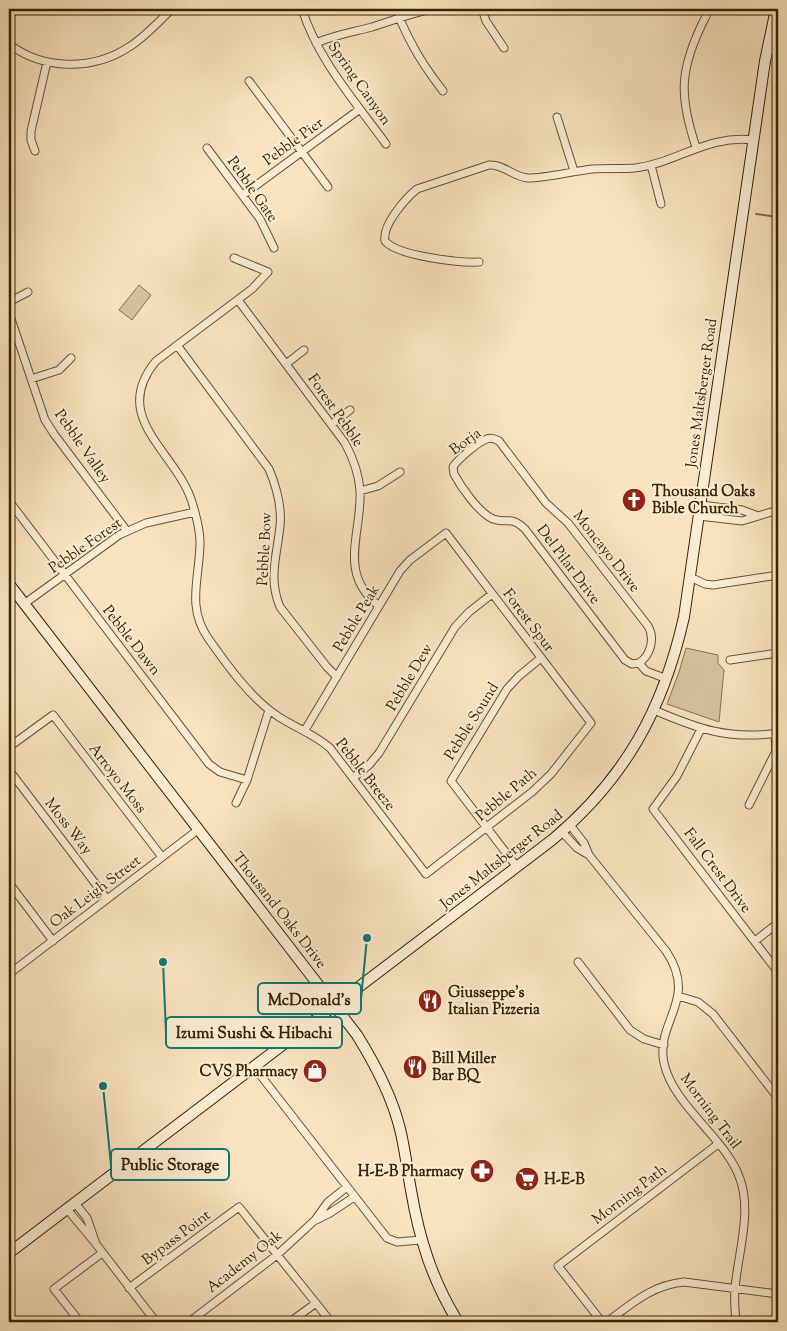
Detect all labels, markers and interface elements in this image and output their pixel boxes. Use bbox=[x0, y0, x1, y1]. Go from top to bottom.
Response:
street label: Spring Canyon bbox=[322, 38, 396, 130]
street label: Pebble Pier bbox=[259, 113, 329, 171]
street label: Pebble Gate bbox=[221, 153, 282, 227]
street label: Jones Maltsberger Road bbox=[681, 317, 723, 470]
street label: Forest Pebble bbox=[302, 370, 368, 452]
street label: Pebble Valley bbox=[49, 406, 115, 488]
street label: Borja bbox=[446, 424, 486, 461]
place label: Thousand Oaks Bible Church bbox=[652, 482, 755, 520]
church icon: Thousand Oaks Bible Church bbox=[621, 487, 647, 513]
street label: Moncayo Drive bbox=[567, 507, 644, 597]
street label: Pebble Bow bbox=[253, 512, 278, 586]
street label: Pebble Forest bbox=[45, 513, 127, 579]
street label: Del Pilar Drive bbox=[531, 521, 605, 609]
street label: Pebble Peak bbox=[329, 581, 386, 656]
street label: Forest Spur bbox=[497, 585, 559, 657]
street label: Pebble Dawn bbox=[97, 601, 165, 680]
street label: Pebble Dew bbox=[382, 640, 439, 715]
street label: Pebble Sound bbox=[440, 678, 505, 765]
street label: Pebble Breeze bbox=[330, 734, 400, 816]
street label: Arroyo Moss bbox=[83, 740, 151, 818]
street label: Pebble Path bbox=[472, 763, 542, 827]
street label: Moss Way bbox=[39, 794, 97, 860]
street label: Jones Maltsberger Road bbox=[435, 805, 568, 915]
street label: Fall Crest Drive bbox=[678, 824, 756, 918]
street label: Thousand Oaks Drive bbox=[227, 848, 331, 973]
street label: Oak Leigh Street bbox=[46, 851, 146, 933]
callout: McDonald's bbox=[258, 983, 361, 1014]
place label: Giusseppe's Italian Pizzeria bbox=[448, 983, 540, 1021]
restaurant icon: Giusseppe's Italian Pizzeria bbox=[417, 988, 443, 1014]
text: McDonald's bbox=[267, 990, 351, 1013]
callout: Izumi Sushi & Hibachi bbox=[166, 1017, 342, 1048]
text: Izumi Sushi & Hibachi bbox=[176, 1023, 333, 1046]
place label: Bill Miller Bar BQ bbox=[432, 1049, 497, 1087]
restaurant icon: Bill Miller Bar BQ bbox=[402, 1054, 428, 1080]
shop icon: CVS Pharmacy bbox=[302, 1058, 328, 1084]
place label: CVS Pharmacy bbox=[200, 1062, 299, 1083]
street label: Morning Trail bbox=[674, 1070, 745, 1154]
callout: Public Storage bbox=[111, 1149, 229, 1180]
text: Public Storage bbox=[121, 1155, 220, 1178]
pharmacy icon: H-E-B Pharmacy bbox=[469, 1158, 495, 1184]
street label: Morning Path bbox=[588, 1160, 672, 1230]
place label: H-E-B Pharmacy bbox=[358, 1162, 465, 1183]
supermarket icon: H-E-B bbox=[514, 1166, 540, 1192]
place label: H-E-B bbox=[544, 1170, 585, 1191]
street label: Bypass Point bbox=[138, 1205, 216, 1271]
street label: Academy Oak bbox=[203, 1226, 287, 1298]

